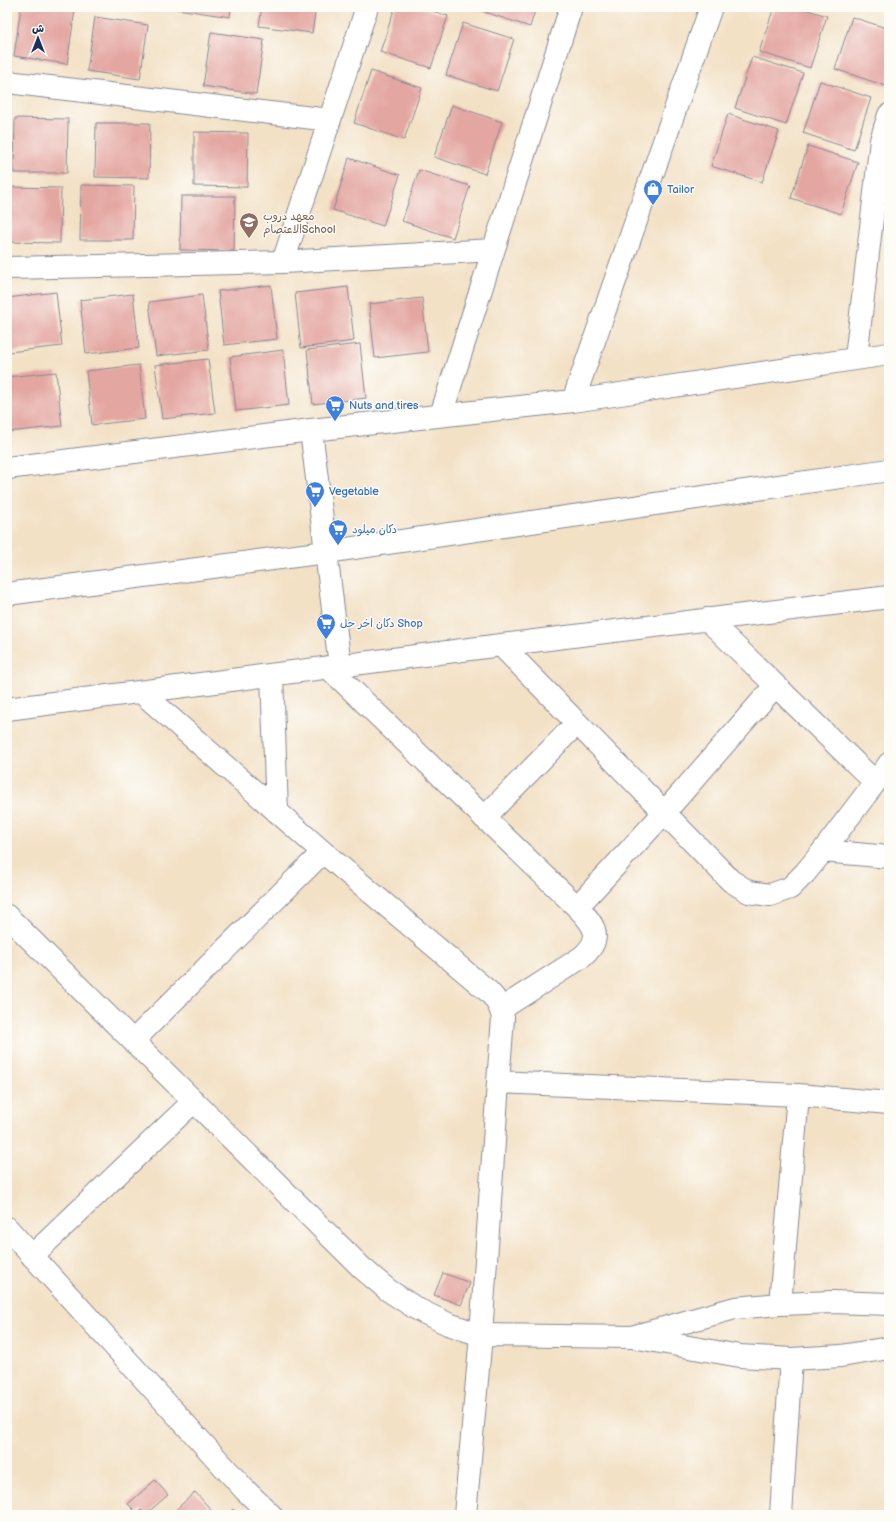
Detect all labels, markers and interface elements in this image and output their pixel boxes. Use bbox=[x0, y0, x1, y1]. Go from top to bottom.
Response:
north arrow bbox=[18, 18, 58, 58]
text: ش bbox=[32, 22, 44, 35]
shop icon: Tailor bbox=[642, 178, 664, 206]
place label: Tailor bbox=[667, 183, 695, 196]
place label: معهد دروب الاعتصامSchool bbox=[263, 210, 335, 238]
school or university icon: معهد دروب الاعتصامSchool bbox=[238, 211, 260, 239]
supermarket icon: Nuts and tires bbox=[324, 394, 346, 422]
place label: Nuts and tires bbox=[349, 399, 419, 412]
supermarket icon: Vegetable bbox=[304, 480, 326, 508]
place label: Vegetable bbox=[329, 485, 379, 498]
supermarket icon: دكان ميلود bbox=[327, 518, 349, 546]
place label: دكان ميلود bbox=[352, 523, 397, 537]
supermarket icon: دكان اخر حل Shop bbox=[315, 612, 337, 640]
place label: دكان اخر حل Shop bbox=[340, 617, 423, 630]

